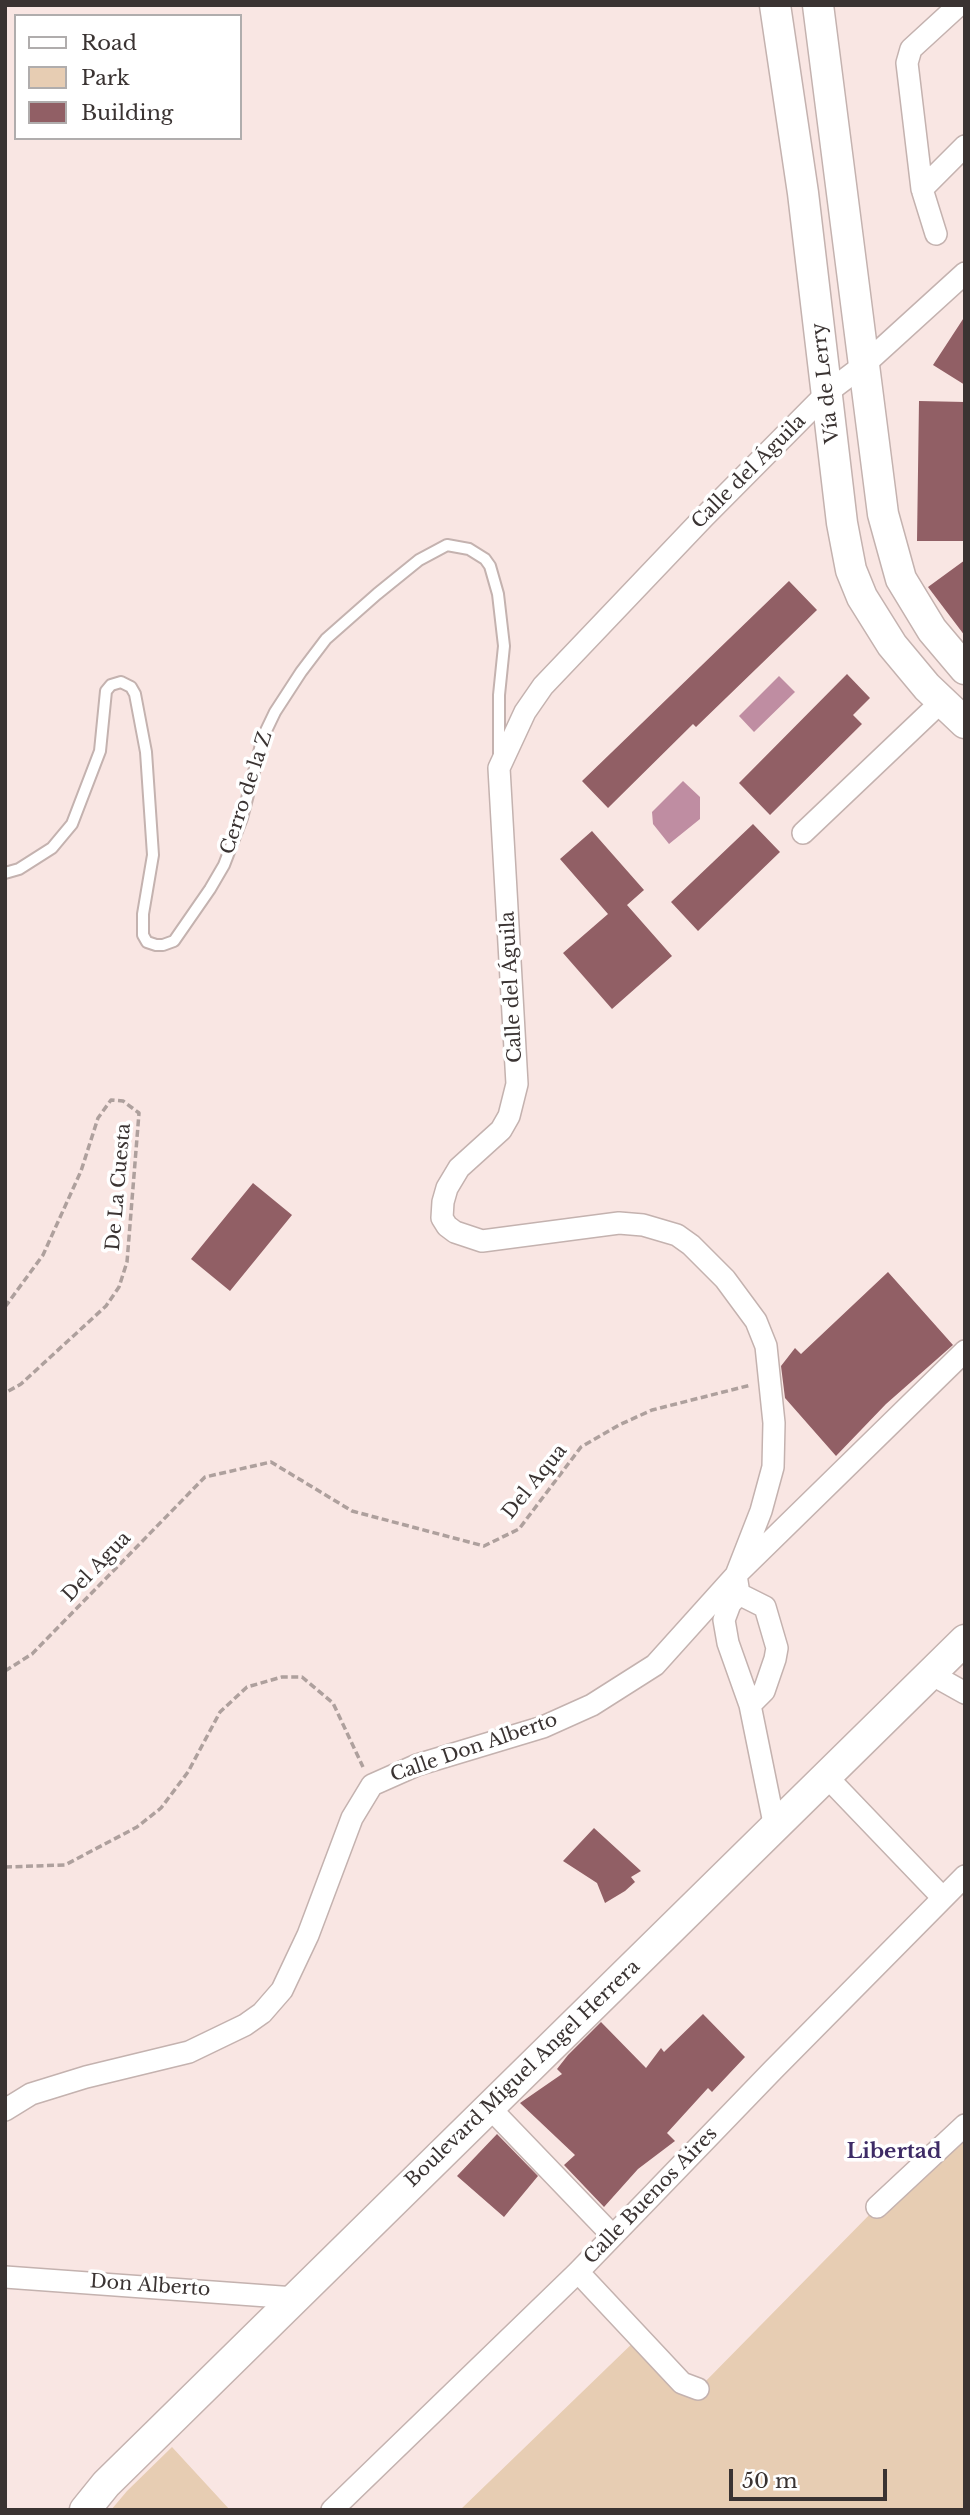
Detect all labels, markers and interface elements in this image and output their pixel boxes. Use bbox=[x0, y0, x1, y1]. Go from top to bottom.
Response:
legend bbox=[14, 14, 242, 140]
text: Road bbox=[81, 30, 137, 56]
text: Park bbox=[81, 65, 130, 91]
text: Building bbox=[81, 100, 173, 126]
street label: Vía de Lerry bbox=[807, 322, 845, 444]
street label: Calle del Águila bbox=[687, 410, 811, 534]
street label: Cerro de la Z bbox=[216, 729, 278, 857]
street label: Calle del Águila bbox=[497, 911, 527, 1063]
street label: De La Cuesta bbox=[102, 1122, 136, 1252]
street label: Del Aqua bbox=[498, 1440, 572, 1524]
street label: Del Agua bbox=[58, 1527, 136, 1607]
street label: Calle Don Alberto bbox=[388, 1709, 560, 1787]
street label: Boulevard Miguel Angel Herrera bbox=[401, 1956, 645, 2192]
street label: Calle Buenos Aires bbox=[580, 2123, 722, 2269]
district label: Libertad bbox=[847, 2139, 941, 2165]
street label: Don Alberto bbox=[89, 2270, 211, 2302]
scale bar bbox=[732, 2456, 890, 2500]
text: 50 m bbox=[742, 2468, 797, 2494]

